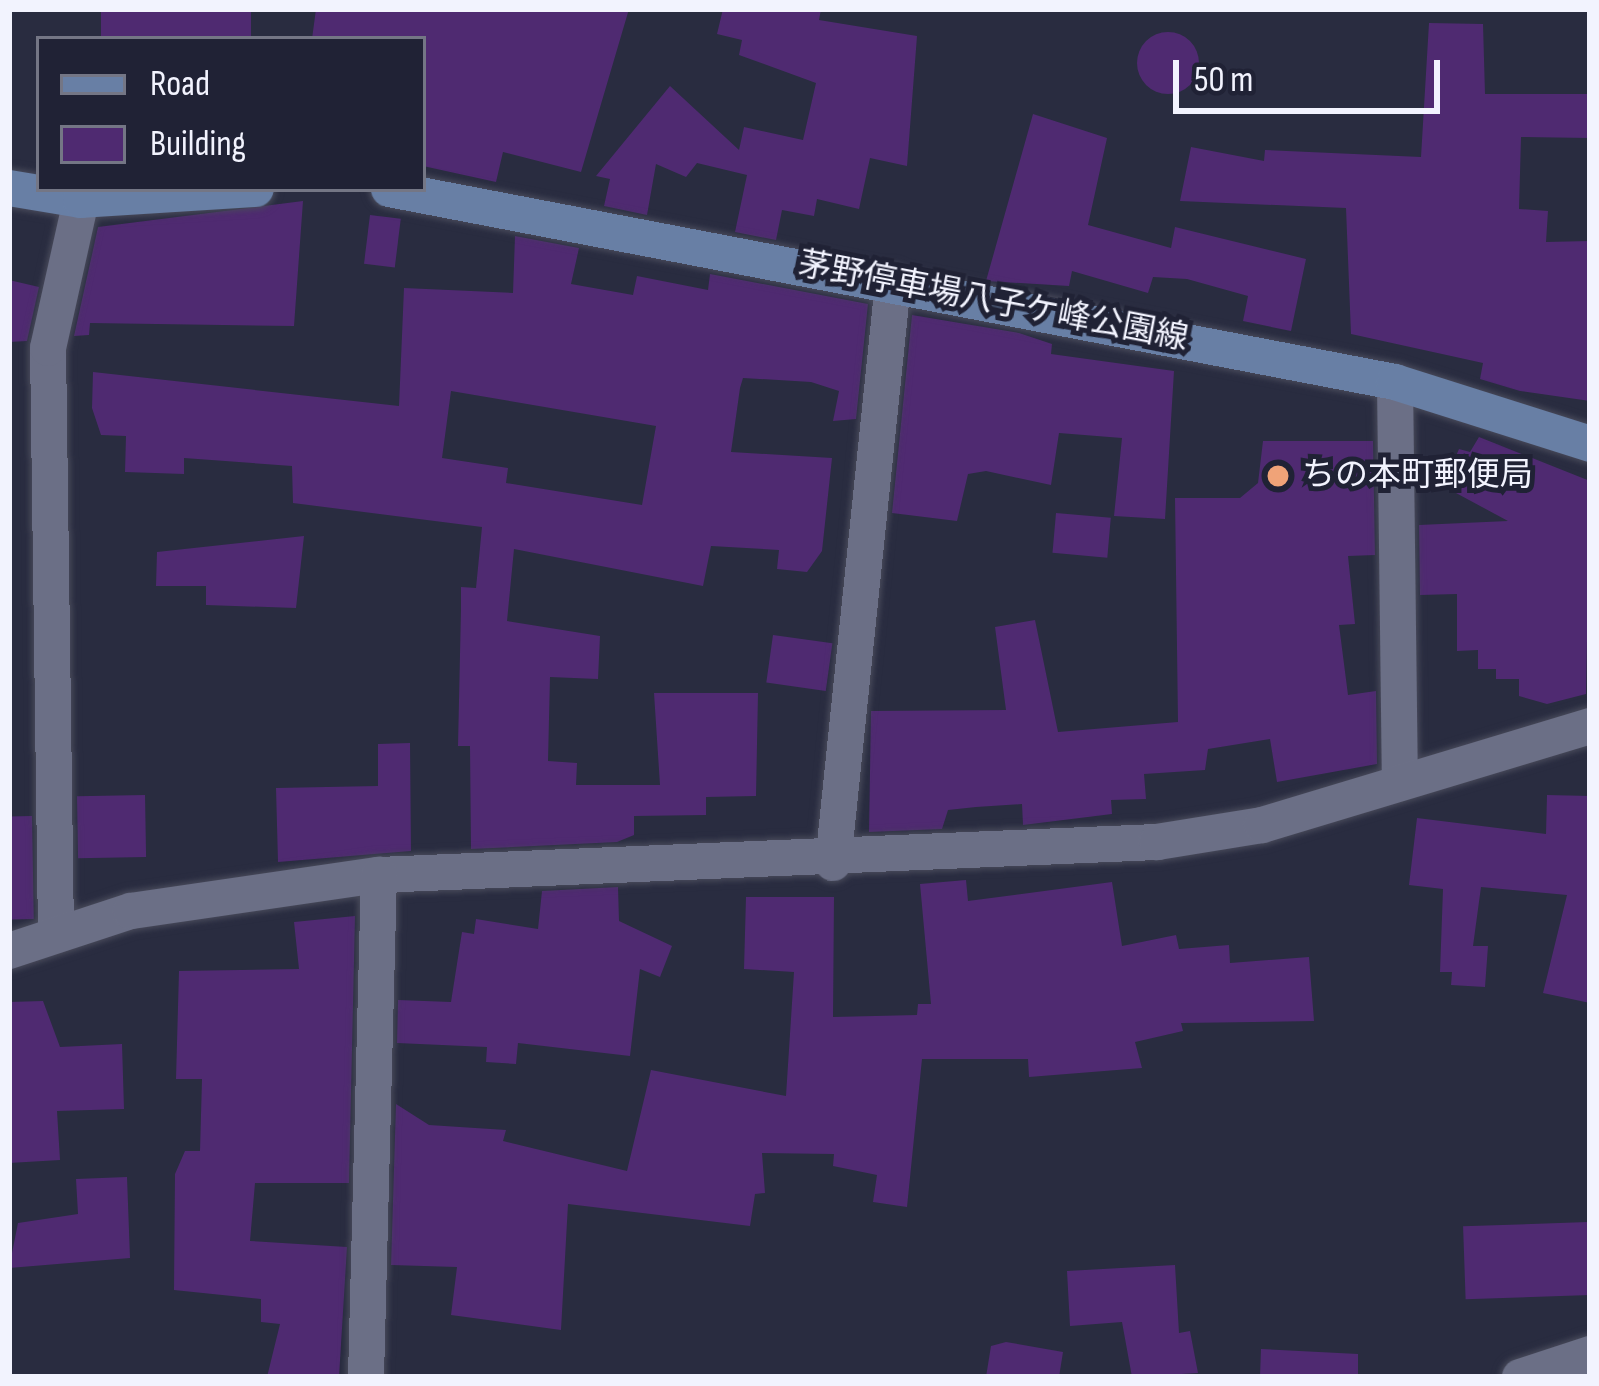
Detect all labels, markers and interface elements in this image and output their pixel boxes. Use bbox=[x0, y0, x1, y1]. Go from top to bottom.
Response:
legend bbox=[36, 36, 426, 192]
scale bar bbox=[1179, 36, 1446, 110]
text: 50 m bbox=[1194, 59, 1253, 102]
text: Road bbox=[150, 63, 210, 106]
text: Building bbox=[150, 123, 246, 166]
street label: 茅野停車場八子ケ峰公園線 bbox=[795, 245, 1191, 359]
place label: ちの本町郵便局 bbox=[1302, 456, 1533, 496]
marker: ちの本町郵便局 bbox=[1265, 463, 1291, 489]

